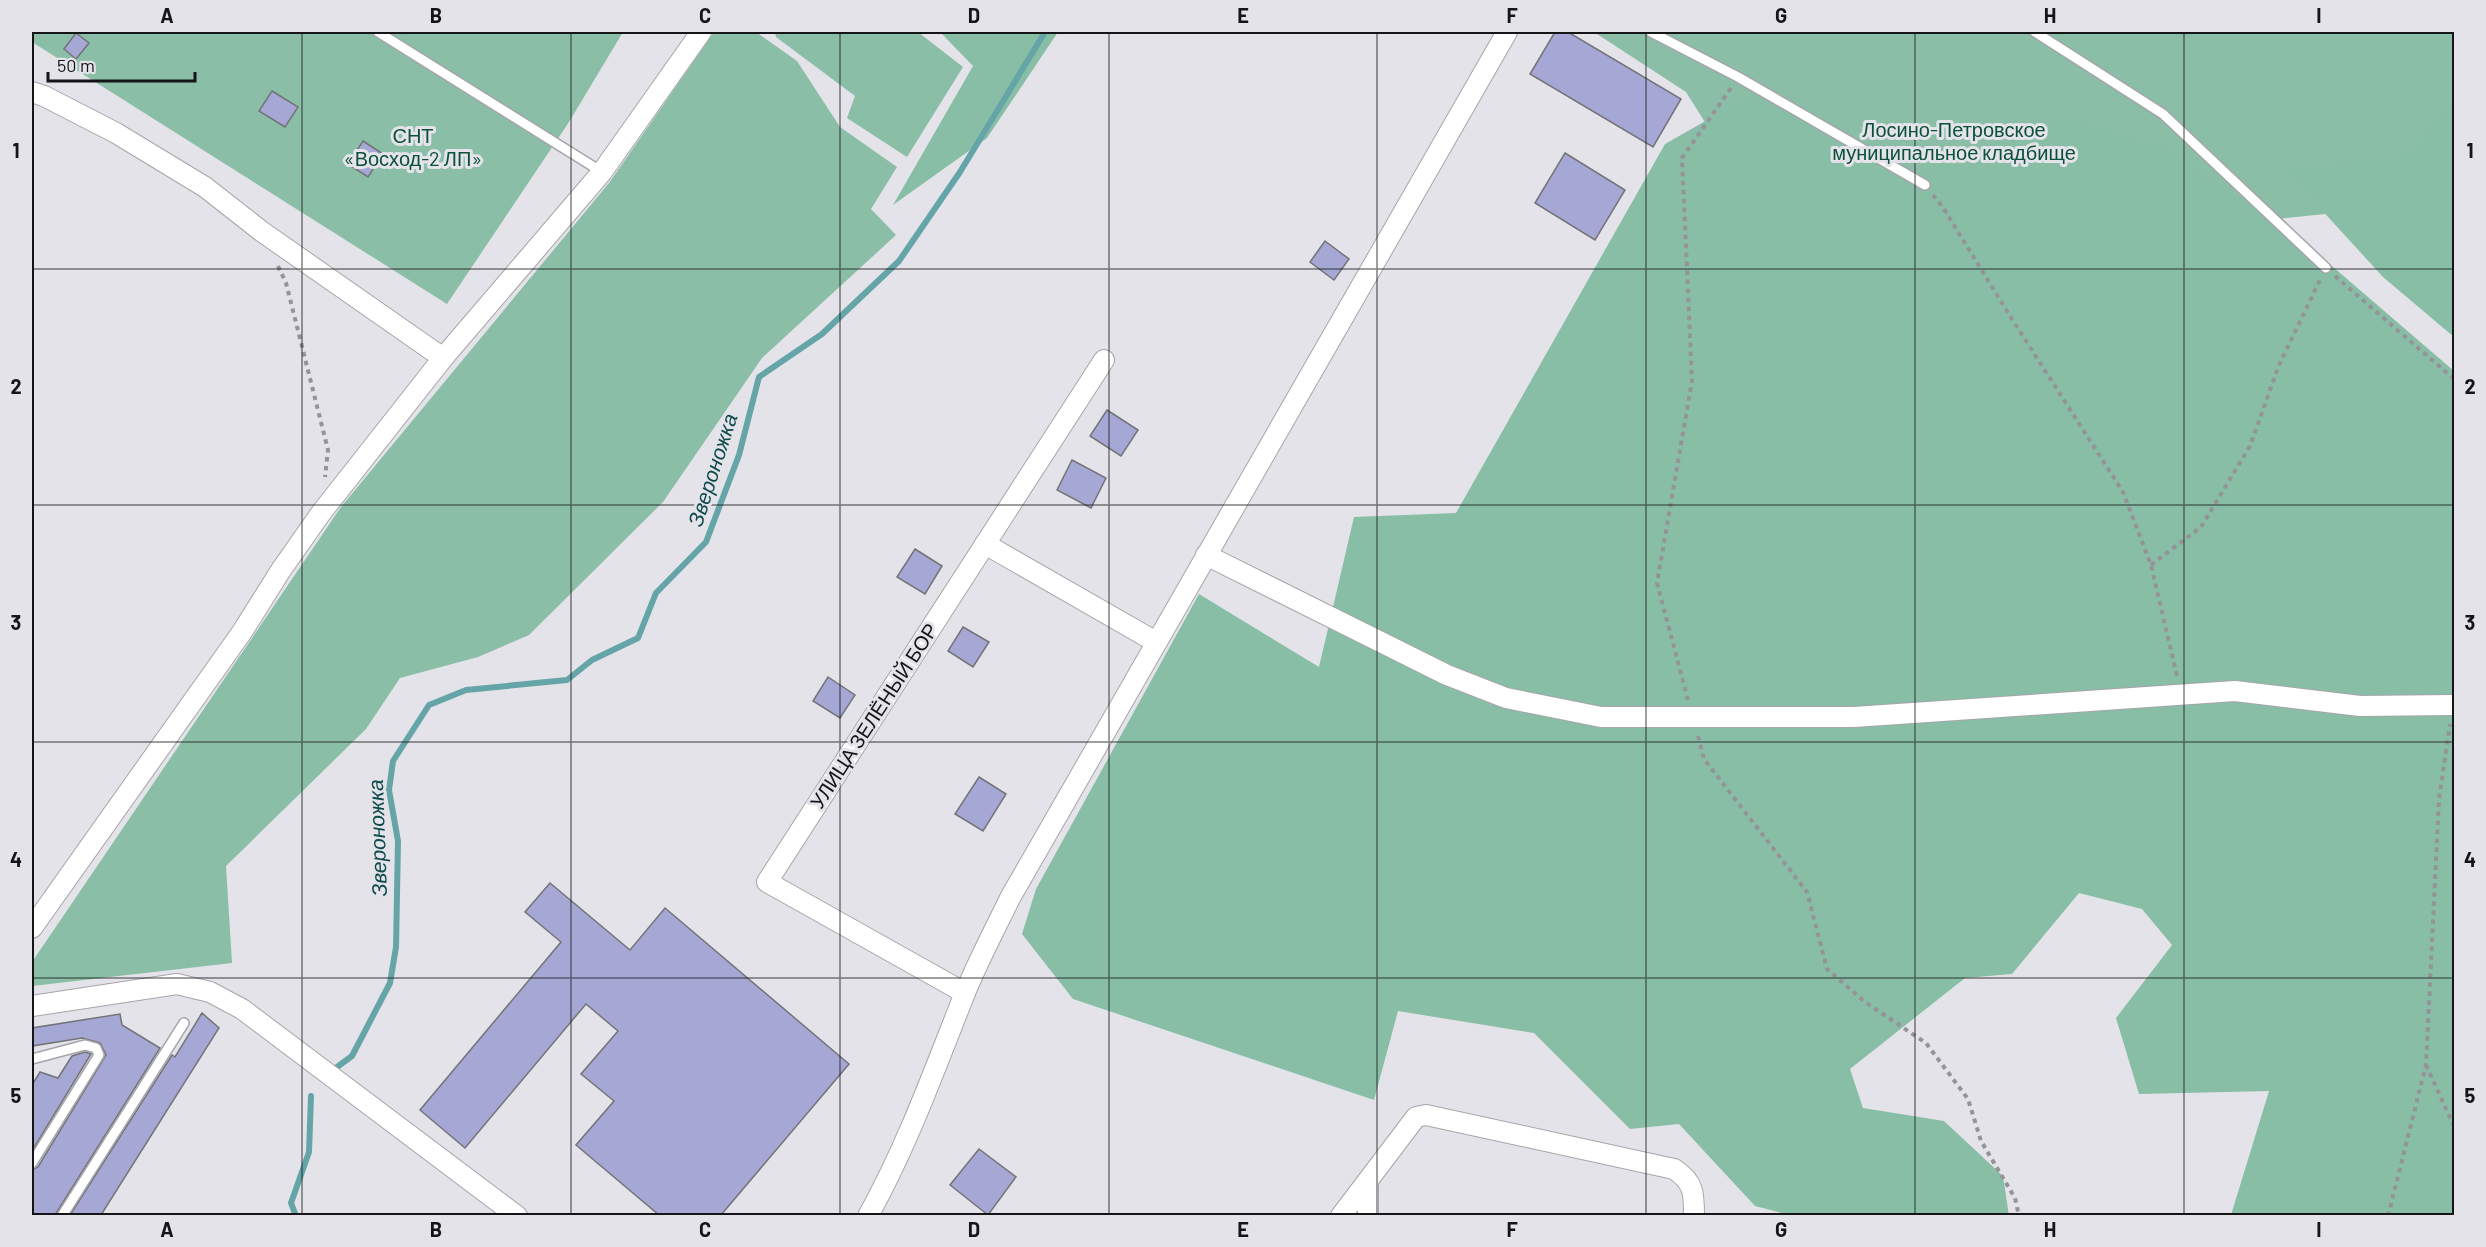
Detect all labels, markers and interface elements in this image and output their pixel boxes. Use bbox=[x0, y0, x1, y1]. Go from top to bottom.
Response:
text: A bbox=[160, 3, 174, 27]
text: B bbox=[430, 3, 442, 27]
text: C bbox=[699, 3, 711, 27]
text: D bbox=[968, 3, 980, 27]
text: E bbox=[1237, 3, 1249, 27]
text: F bbox=[1506, 3, 1518, 27]
text: G bbox=[1775, 3, 1787, 27]
text: H bbox=[2044, 3, 2056, 27]
text: I bbox=[2316, 3, 2322, 27]
scale bar bbox=[48, 45, 195, 83]
text: 50 m bbox=[57, 54, 95, 76]
park label: Лосино-Петровское муниципальное кладбище bbox=[1832, 117, 2076, 164]
park label: СНТ «Восход-2 ЛП» bbox=[344, 123, 482, 170]
text: 1 bbox=[12, 138, 20, 162]
text: 1 bbox=[2466, 138, 2474, 162]
text: 2 bbox=[10, 374, 22, 398]
text: 2 bbox=[2464, 374, 2476, 398]
water label: Звероножка bbox=[682, 410, 742, 529]
text: 3 bbox=[11, 610, 21, 634]
text: 3 bbox=[2465, 610, 2475, 634]
street label: УЛИЦА ЗЕЛЁНЫЙ БОР bbox=[804, 618, 942, 813]
water label: Звероножка bbox=[362, 779, 391, 897]
text: 4 bbox=[10, 847, 22, 871]
text: 4 bbox=[2464, 847, 2476, 871]
text: 5 bbox=[11, 1083, 22, 1107]
text: 5 bbox=[2465, 1083, 2476, 1107]
text: A bbox=[160, 1217, 174, 1241]
text: B bbox=[430, 1217, 442, 1241]
text: C bbox=[699, 1217, 711, 1241]
text: D bbox=[968, 1217, 980, 1241]
text: E bbox=[1237, 1217, 1249, 1241]
text: F bbox=[1506, 1217, 1518, 1241]
text: G bbox=[1775, 1217, 1787, 1241]
text: H bbox=[2044, 1217, 2056, 1241]
text: I bbox=[2316, 1217, 2322, 1241]

